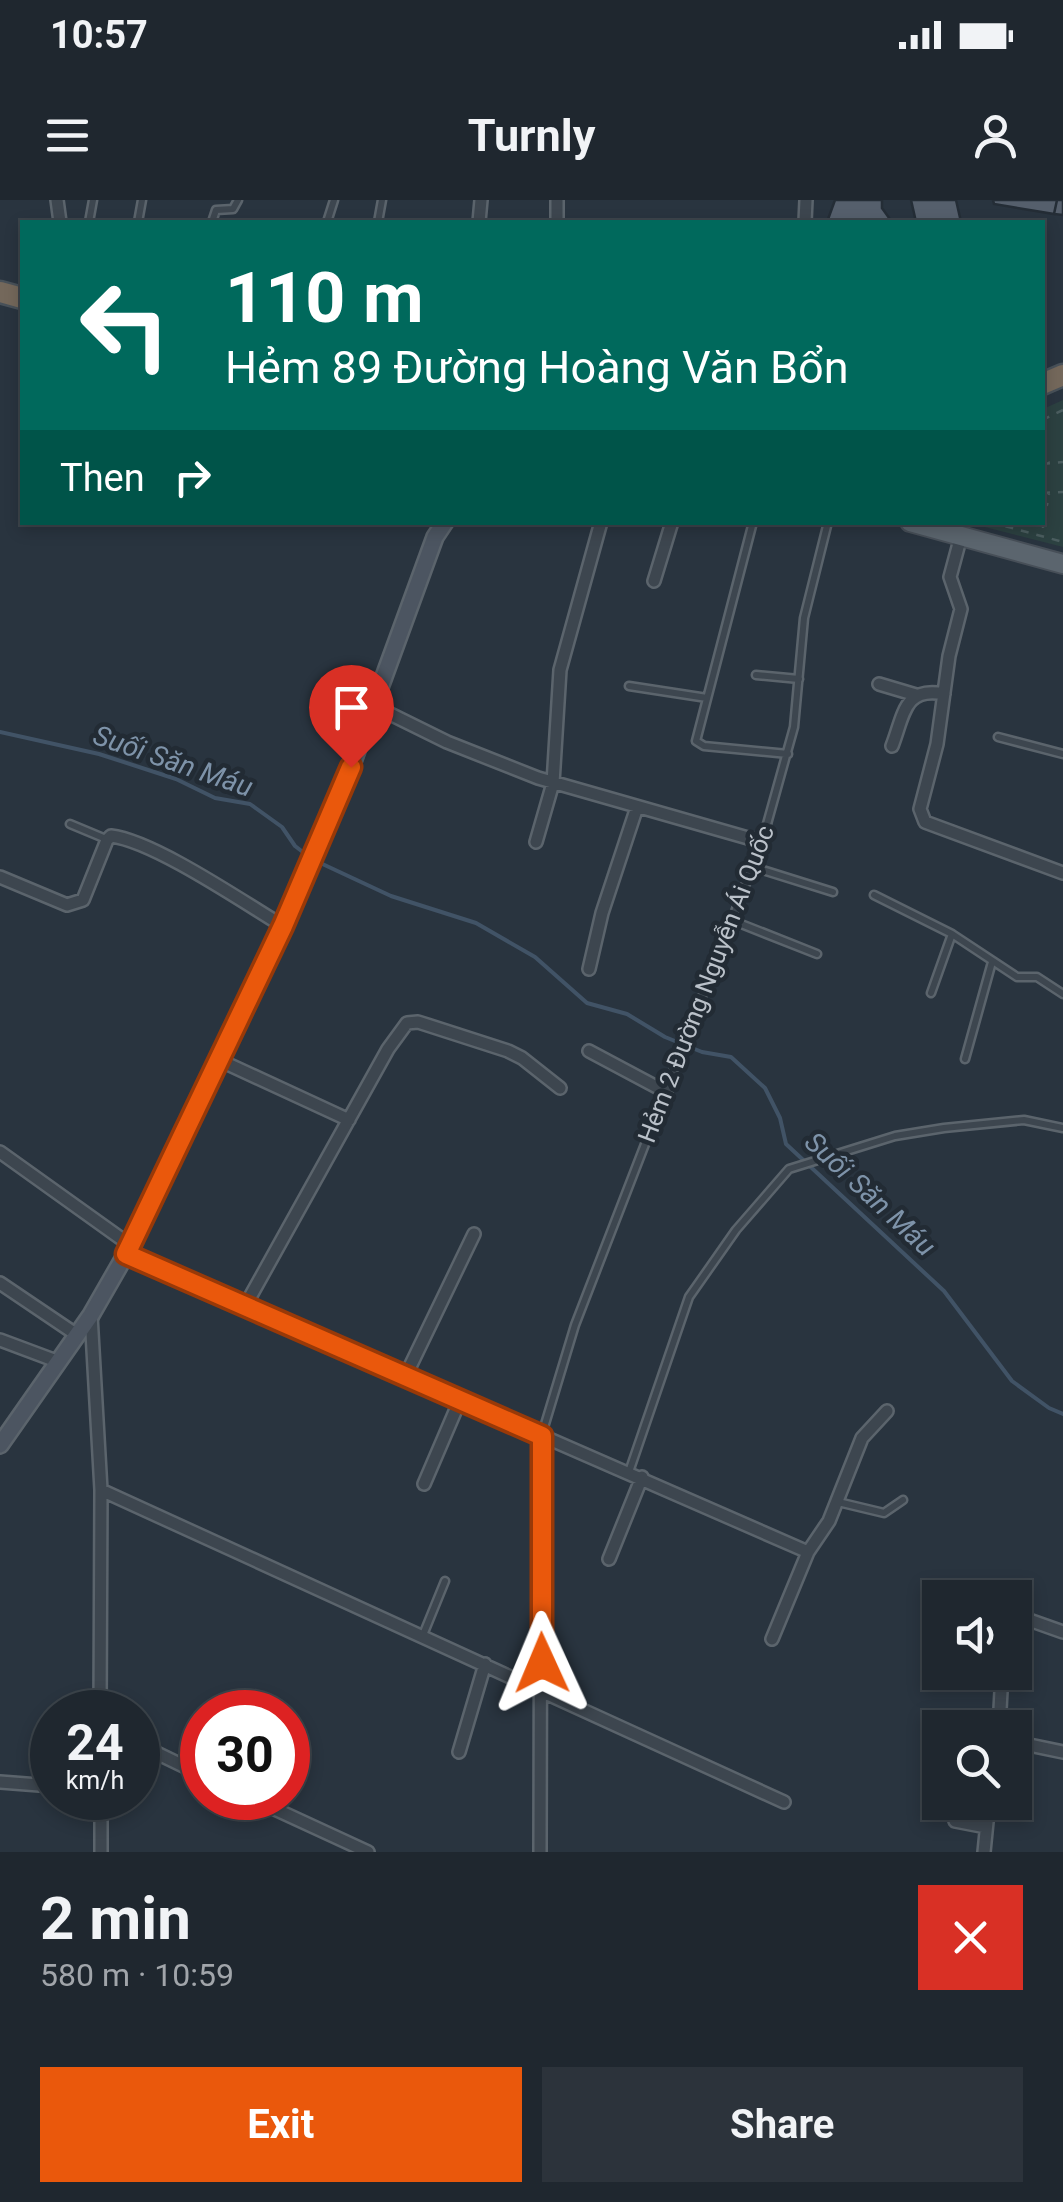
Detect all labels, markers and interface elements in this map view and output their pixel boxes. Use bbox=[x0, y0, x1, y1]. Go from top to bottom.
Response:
text: 10:57 bbox=[50, 13, 148, 57]
icon: menu bbox=[40, 108, 95, 163]
icon: person bbox=[968, 108, 1023, 163]
text: Turnly bbox=[468, 109, 595, 162]
text: 110 m bbox=[225, 257, 424, 339]
icon: left bbox=[60, 260, 190, 390]
text: Hẻm 89 Đường Hoàng Văn Bổn bbox=[225, 341, 849, 394]
icon: right bbox=[165, 450, 220, 505]
text: Then bbox=[60, 456, 145, 500]
pin bbox=[309, 665, 394, 768]
icon: arrive bbox=[324, 680, 379, 735]
water label: Suối Săn Máu bbox=[89, 718, 257, 804]
street label: Hẻm 2 Đường Nguyễn Ái Quốc bbox=[631, 821, 780, 1147]
water label: Suối Săn Máu bbox=[798, 1125, 942, 1263]
map controls bbox=[922, 1580, 1032, 1820]
button: sound bbox=[922, 1580, 1032, 1690]
position arrow bbox=[490, 1611, 594, 1715]
speed limit sign: 30 bbox=[180, 1690, 310, 1820]
button: search bbox=[922, 1710, 1032, 1820]
text: 24 bbox=[66, 1714, 124, 1772]
text: km/h bbox=[66, 1766, 124, 1795]
text: 2 min bbox=[40, 1883, 191, 1954]
button: close bbox=[918, 1885, 1023, 1990]
text: 580 m · 10:59 bbox=[40, 1956, 234, 1994]
button: Exit bbox=[40, 2067, 522, 2182]
button: Share bbox=[542, 2067, 1023, 2182]

